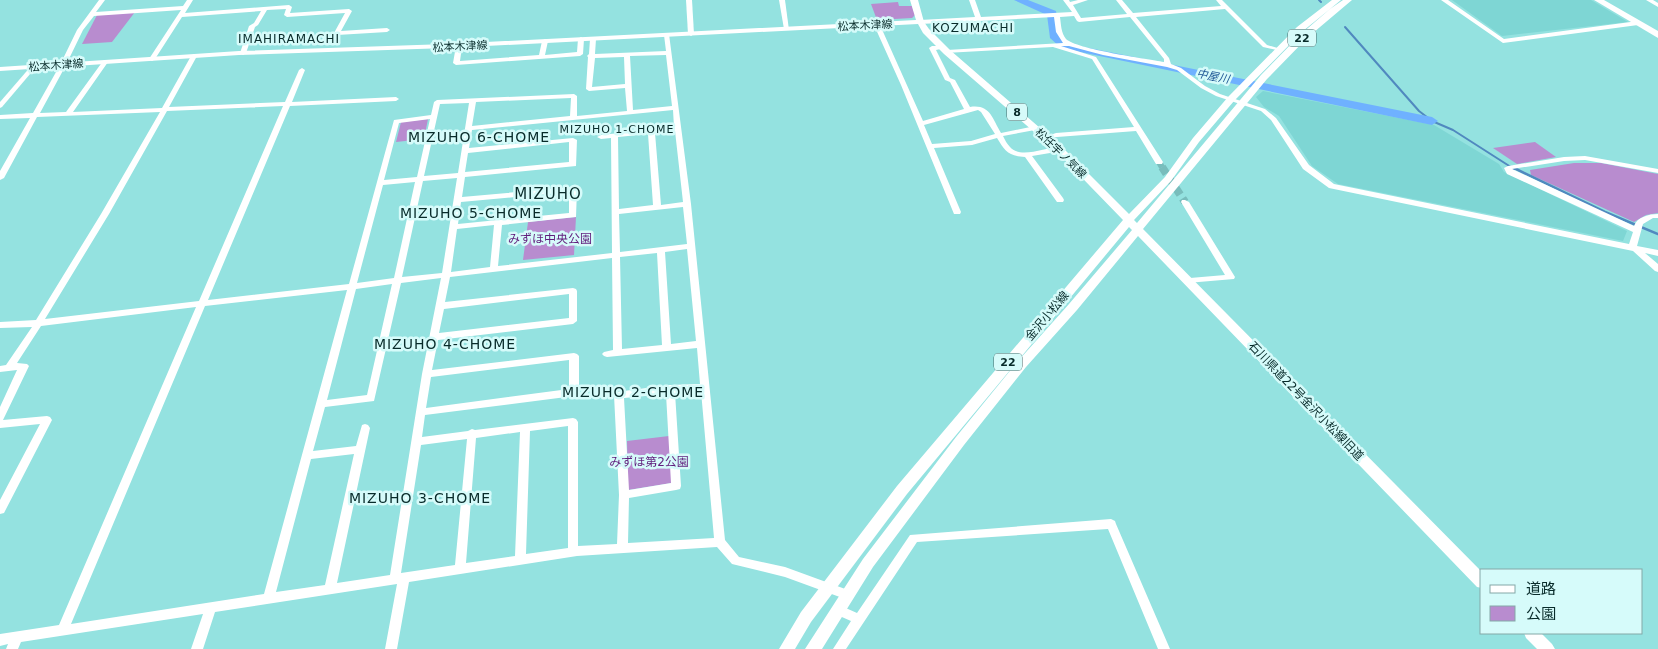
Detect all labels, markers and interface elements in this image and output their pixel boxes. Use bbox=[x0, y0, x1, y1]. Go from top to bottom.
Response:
street label: 松本木津線 bbox=[837, 18, 893, 33]
district label: KOZUMACHI bbox=[932, 21, 1014, 35]
road number: 22 bbox=[1288, 29, 1316, 46]
district label: IMAHIRAMACHI bbox=[238, 32, 340, 46]
street label: 松本木津線 bbox=[432, 39, 488, 54]
street label: 松本木津線 bbox=[28, 57, 84, 74]
water label: 中屋川 bbox=[1195, 67, 1231, 86]
road number: 8 bbox=[1007, 104, 1027, 120]
district label: MIZUHO 1-CHOME bbox=[560, 123, 674, 136]
street label: 松任宇ノ気線 bbox=[1032, 126, 1089, 181]
district label: MIZUHO 6-CHOME bbox=[408, 129, 550, 145]
district label: MIZUHO bbox=[514, 185, 582, 203]
district label: MIZUHO 5-CHOME bbox=[400, 205, 542, 221]
park label: みずほ中央公園 bbox=[508, 232, 592, 246]
street label: 金沢小松線 bbox=[1022, 289, 1072, 343]
district label: MIZUHO 4-CHOME bbox=[374, 336, 516, 352]
street label: 石川県道22号金沢小松線旧道 bbox=[1246, 339, 1366, 463]
road number: 22 bbox=[994, 354, 1022, 371]
district label: MIZUHO 2-CHOME bbox=[562, 384, 704, 400]
park label: みずほ第2公園 bbox=[609, 455, 689, 469]
district label: MIZUHO 3-CHOME bbox=[349, 490, 491, 506]
legend bbox=[1480, 569, 1643, 634]
text: 道路 bbox=[1526, 580, 1556, 598]
text: 公園 bbox=[1526, 605, 1556, 623]

